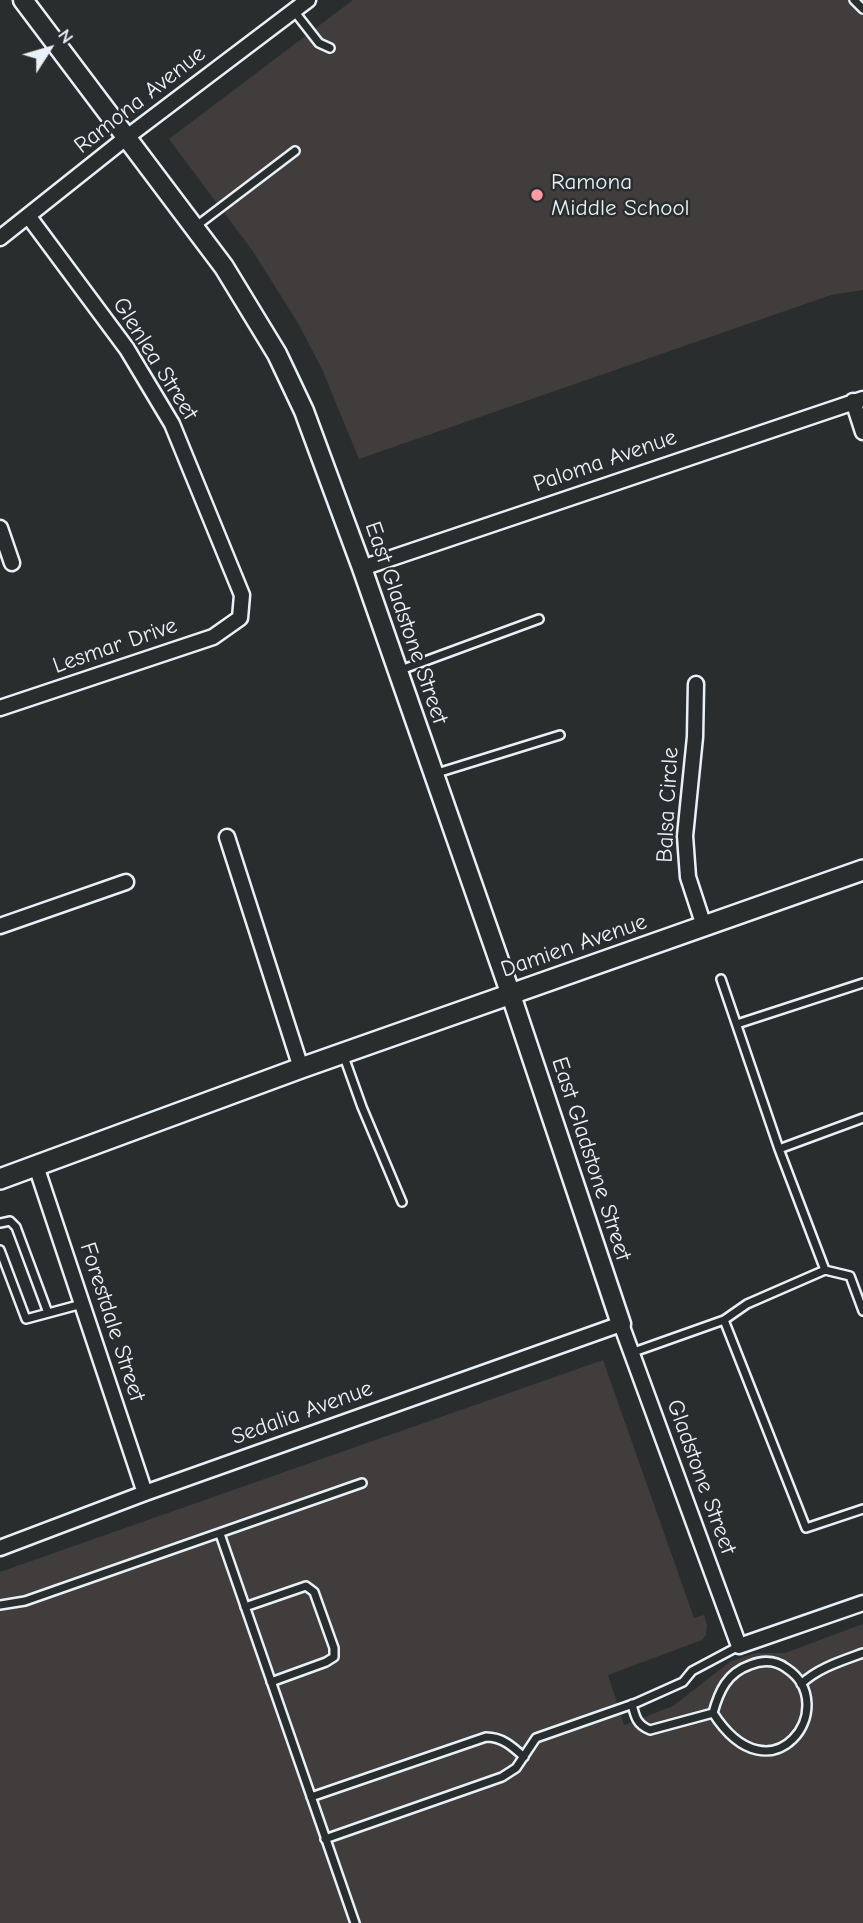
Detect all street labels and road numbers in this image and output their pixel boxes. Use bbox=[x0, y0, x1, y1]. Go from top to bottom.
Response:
street label: Ramona Avenue bbox=[69, 40, 211, 160]
street label: Glenlea Street bbox=[106, 293, 204, 425]
street label: Paloma Avenue bbox=[530, 424, 680, 498]
street label: East Gladstone Street bbox=[358, 518, 454, 728]
street label: Lesmar Drive bbox=[49, 612, 181, 680]
street label: Balsa Circle bbox=[651, 747, 685, 863]
street label: Damien Avenue bbox=[497, 908, 651, 984]
street label: East Gladstone Street bbox=[545, 1054, 637, 1264]
street label: Forestdale Street bbox=[73, 1239, 151, 1405]
street label: Sedalia Avenue bbox=[228, 1375, 376, 1451]
street label: Gladstone Street bbox=[660, 1396, 742, 1558]

